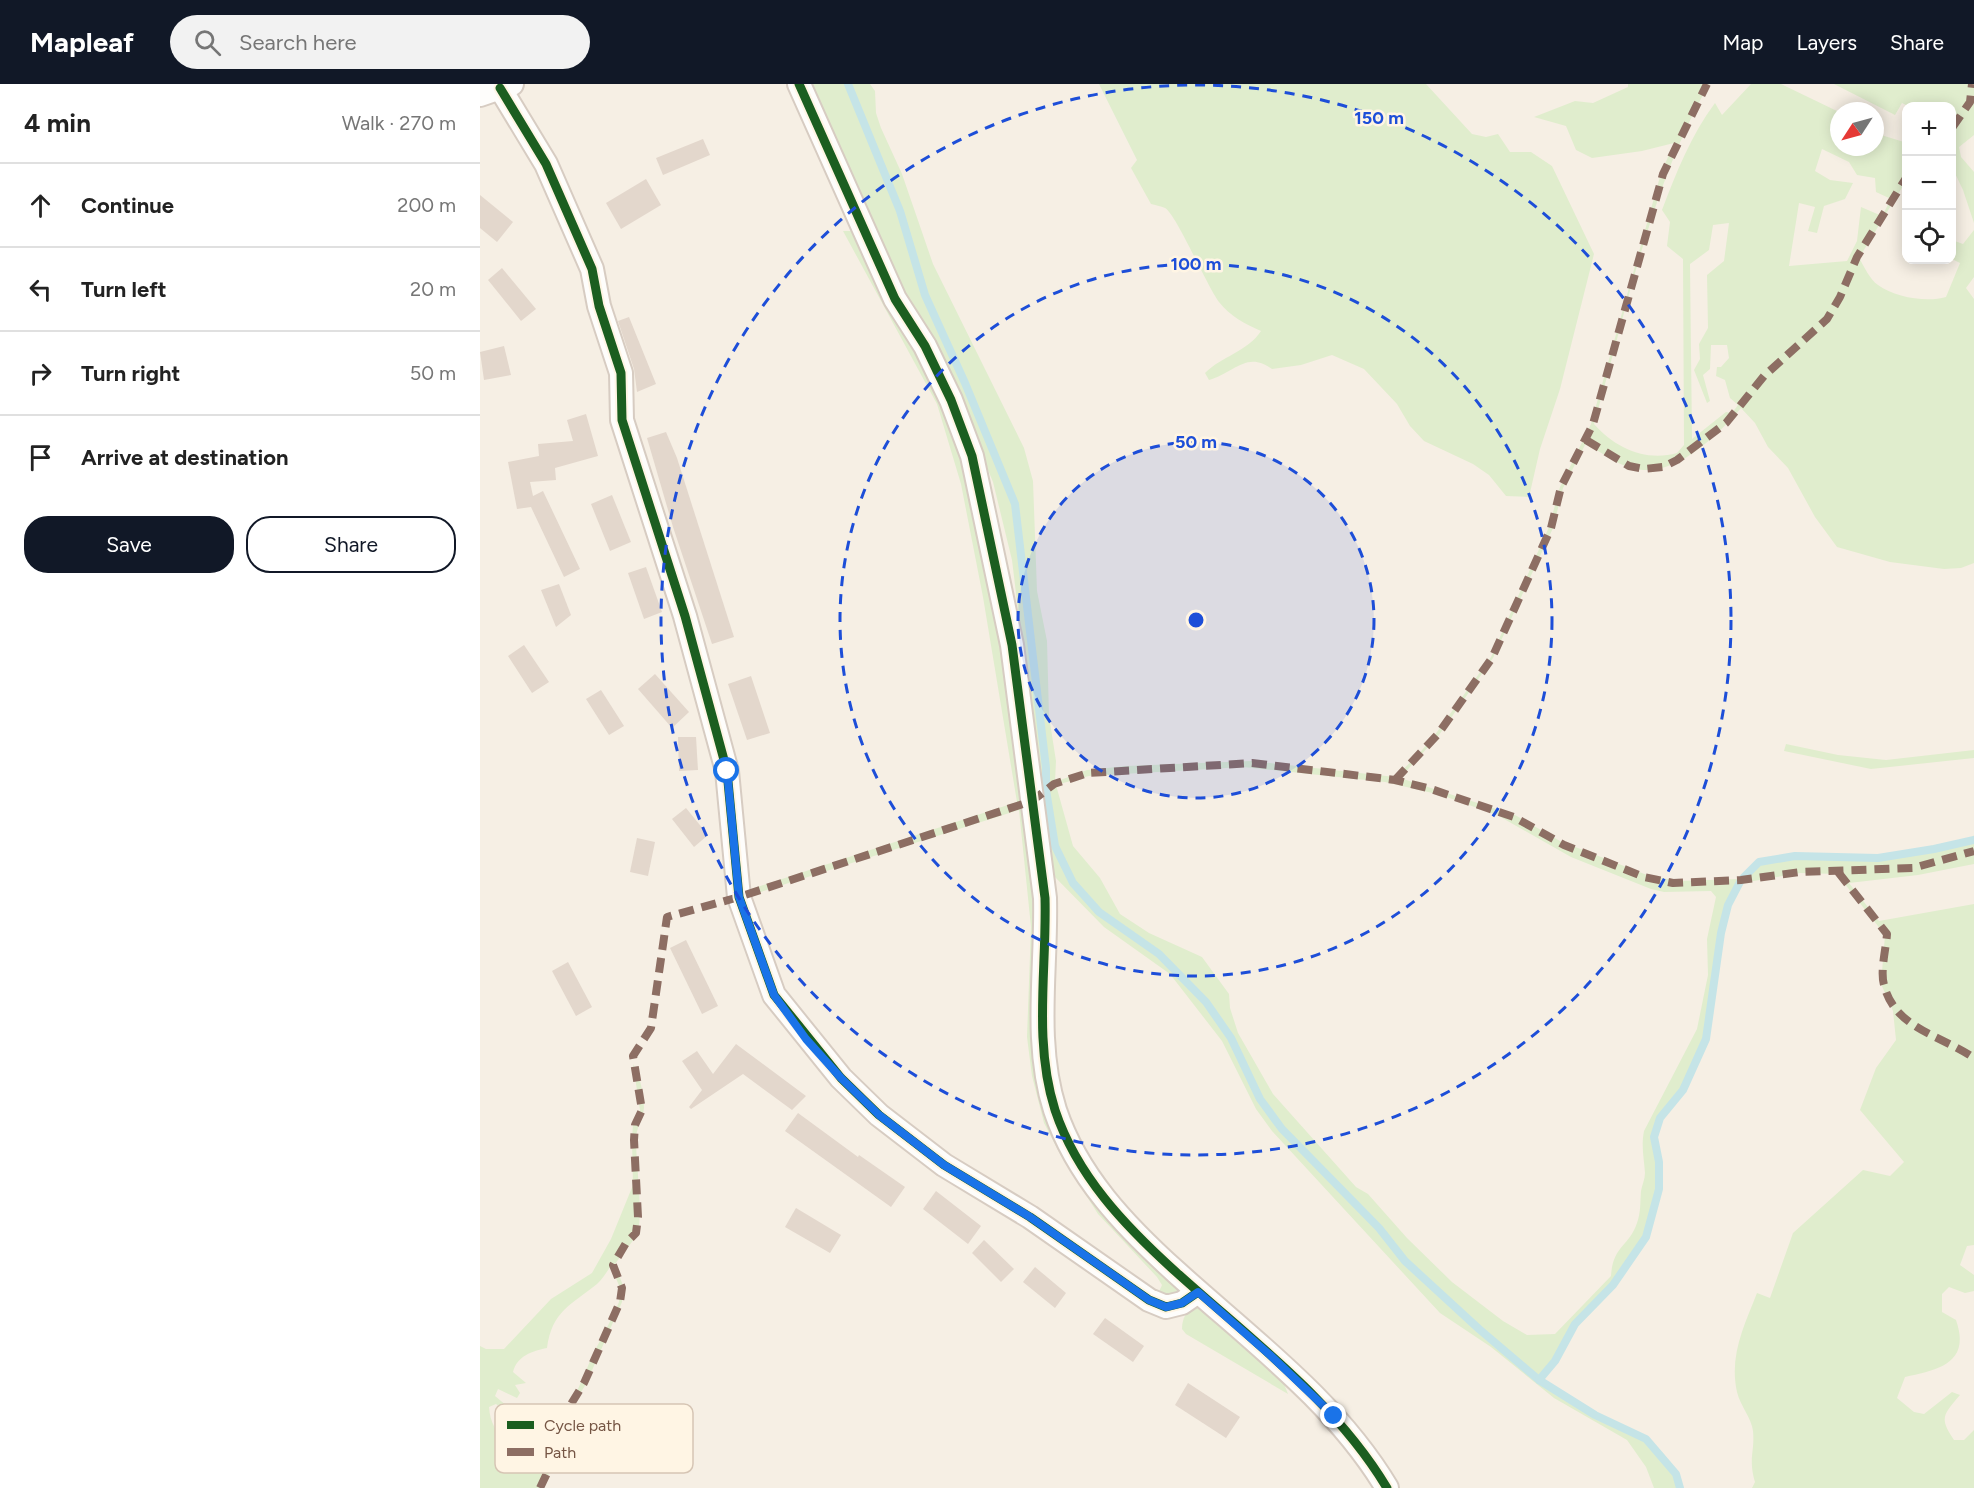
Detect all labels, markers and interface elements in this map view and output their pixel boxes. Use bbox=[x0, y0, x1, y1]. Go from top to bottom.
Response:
search box bbox=[170, 15, 590, 69]
text: Mapleaf bbox=[30, 25, 134, 59]
icon: search bbox=[191, 26, 224, 59]
text: Search here bbox=[239, 29, 357, 56]
text: Map bbox=[1723, 30, 1763, 55]
text: Layers bbox=[1796, 30, 1857, 55]
text: Share bbox=[1890, 30, 1944, 55]
north arrow bbox=[1830, 102, 1884, 156]
map controls bbox=[1902, 102, 1956, 264]
button: + bbox=[1902, 102, 1956, 156]
text: 4 min bbox=[24, 107, 91, 139]
text: 150 m bbox=[1354, 107, 1404, 129]
text: Walk · 270 m bbox=[342, 111, 456, 135]
button: − bbox=[1902, 156, 1956, 210]
icon: ahead bbox=[24, 189, 57, 222]
text: Continue bbox=[81, 192, 174, 219]
text: 200 m bbox=[397, 193, 456, 217]
button: locate bbox=[1902, 210, 1956, 264]
text: 100 m bbox=[1171, 253, 1221, 275]
icon: left bbox=[24, 273, 57, 306]
text: Turn left bbox=[81, 276, 167, 303]
text: 20 m bbox=[410, 277, 456, 301]
icon: right bbox=[24, 357, 57, 390]
text: Turn right bbox=[81, 360, 180, 387]
text: 50 m bbox=[410, 361, 456, 385]
text: 50 m bbox=[1175, 431, 1217, 453]
icon: arrive bbox=[24, 441, 57, 474]
text: Arrive at destination bbox=[81, 444, 289, 471]
button: Save bbox=[24, 516, 234, 573]
button: Share bbox=[246, 516, 456, 573]
centre of rings bbox=[1186, 610, 1206, 630]
route start bbox=[713, 757, 739, 783]
route end bbox=[1320, 1402, 1346, 1428]
legend bbox=[495, 1404, 693, 1473]
text: Cycle path bbox=[544, 1416, 621, 1435]
text: Path bbox=[544, 1443, 576, 1462]

